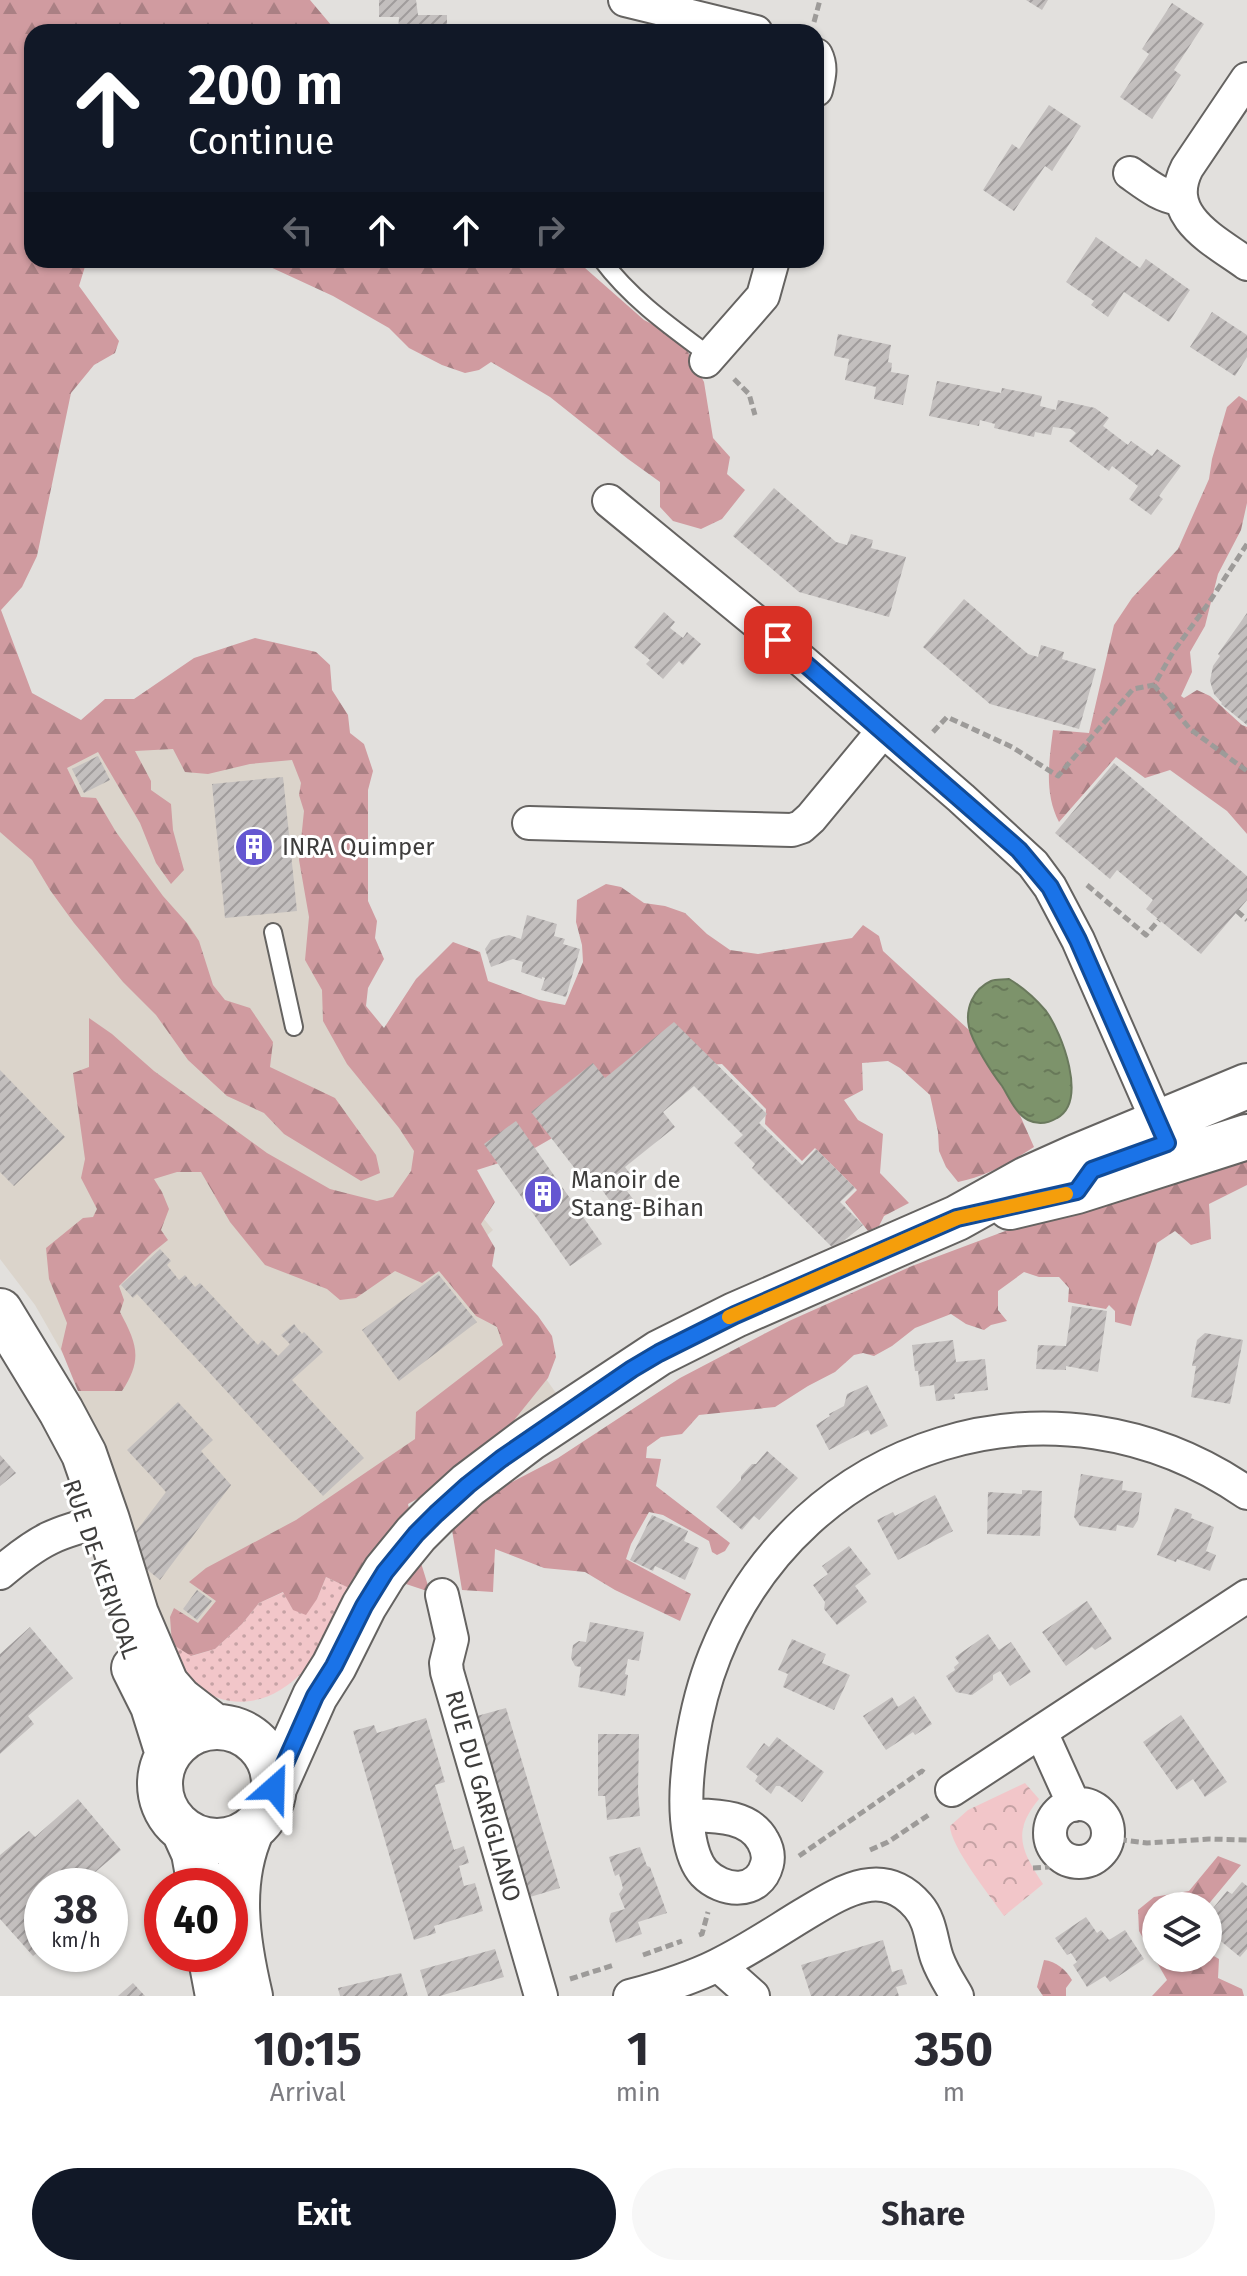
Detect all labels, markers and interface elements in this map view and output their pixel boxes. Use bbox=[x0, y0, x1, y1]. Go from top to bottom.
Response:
text: 200 m bbox=[188, 52, 343, 119]
icon: ahead bbox=[56, 56, 160, 160]
text: Continue bbox=[188, 120, 334, 164]
icon: left bbox=[276, 208, 320, 252]
icon: ahead bbox=[360, 208, 404, 252]
icon: ahead bbox=[444, 208, 488, 252]
icon: right bbox=[528, 208, 572, 252]
pin bbox=[744, 606, 812, 674]
icon: arrive bbox=[756, 618, 800, 662]
building icon: INRA Quimper bbox=[233, 826, 275, 868]
place label: INRA Quimper bbox=[282, 833, 435, 861]
place label: Manoir de Stang-Bihan bbox=[571, 1166, 704, 1222]
building icon: Manoir de Stang-Bihan bbox=[522, 1173, 564, 1215]
street label: RUE DE KERIVOAL bbox=[57, 1476, 145, 1662]
street label: RUE DU GARIGLIANO bbox=[439, 1687, 527, 1905]
position arrow bbox=[232, 1746, 316, 1830]
speed limit sign: 40 bbox=[144, 1868, 248, 1972]
text: 38 bbox=[54, 1886, 98, 1934]
map controls bbox=[1142, 1892, 1222, 1972]
button: layers bbox=[1142, 1892, 1222, 1972]
text: km/h bbox=[51, 1928, 101, 1952]
text: 10:15 bbox=[254, 2020, 362, 2078]
text: 1 bbox=[627, 2020, 649, 2078]
text: 350 bbox=[914, 2020, 993, 2078]
text: Arrival bbox=[270, 2077, 346, 2108]
text: min bbox=[616, 2077, 661, 2108]
text: m bbox=[943, 2077, 965, 2108]
button: Exit bbox=[32, 2168, 616, 2260]
button: Share bbox=[632, 2168, 1215, 2260]

